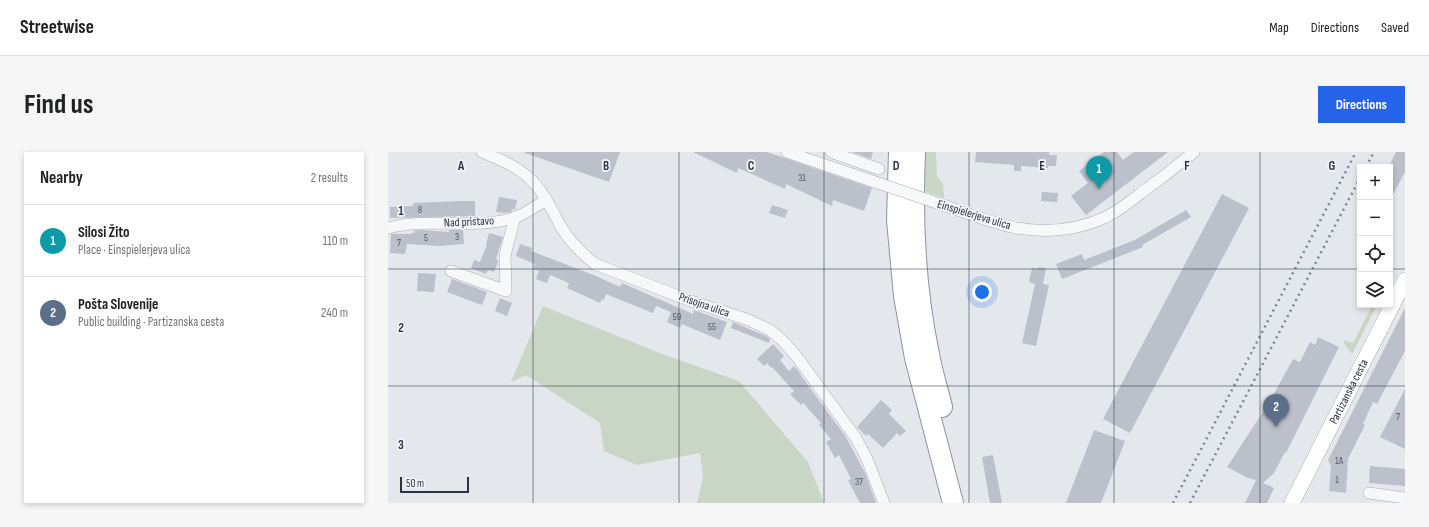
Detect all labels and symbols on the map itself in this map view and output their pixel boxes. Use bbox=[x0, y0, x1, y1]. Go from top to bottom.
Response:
pin: 1 bbox=[1086, 156, 1112, 189]
text: A bbox=[457, 158, 465, 174]
text: B bbox=[603, 158, 609, 174]
text: C bbox=[748, 158, 755, 174]
text: D bbox=[893, 158, 900, 174]
text: E bbox=[1039, 158, 1045, 174]
text: F bbox=[1184, 158, 1190, 174]
text: G bbox=[1329, 158, 1336, 174]
house number: 31 bbox=[798, 172, 806, 184]
street label: Einspielerjeva ulica bbox=[935, 197, 1013, 233]
text: 1 bbox=[398, 203, 404, 219]
house number: 8 bbox=[418, 204, 422, 216]
street label: Nad pristavo bbox=[444, 213, 495, 231]
house number: 3 bbox=[455, 231, 459, 243]
house number: 5 bbox=[424, 232, 428, 244]
house number: 7 bbox=[397, 237, 401, 249]
your location bbox=[972, 282, 992, 302]
street label: Prisojna ulica bbox=[677, 289, 732, 321]
house number: 59 bbox=[673, 311, 681, 323]
text: 2 bbox=[398, 320, 404, 336]
house number: 55 bbox=[708, 321, 716, 333]
street label: Partizanska cesta bbox=[1326, 356, 1371, 426]
pin: 2 bbox=[1263, 394, 1289, 427]
house number: 7 bbox=[1396, 411, 1400, 423]
text: 3 bbox=[398, 437, 404, 453]
house number: 1A bbox=[1335, 455, 1344, 467]
house number: 1 bbox=[1335, 474, 1339, 486]
scale bar bbox=[400, 475, 469, 494]
house number: 37 bbox=[855, 476, 863, 488]

